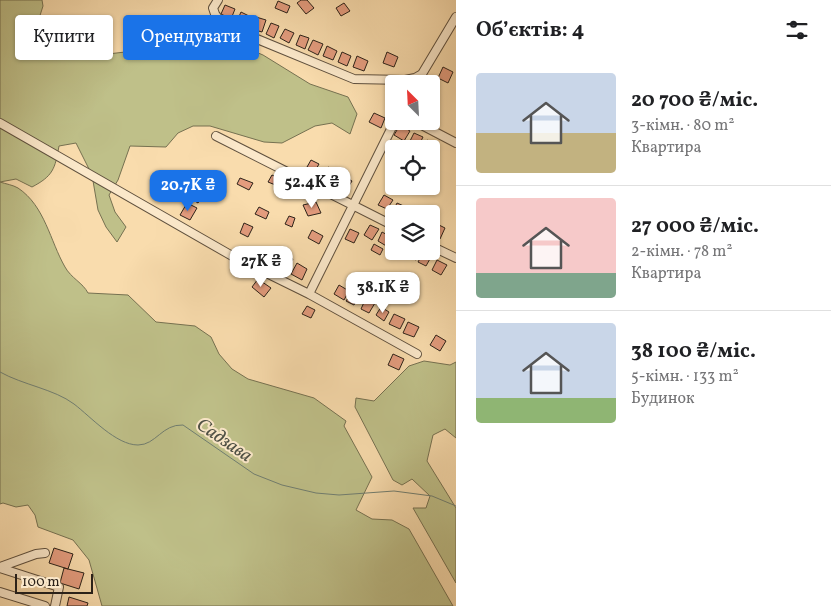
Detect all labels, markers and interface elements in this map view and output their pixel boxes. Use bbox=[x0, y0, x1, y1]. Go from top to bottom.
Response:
chip: Купити bbox=[15, 15, 113, 60]
chip: Орендувати bbox=[123, 15, 259, 60]
text: Об’єктів: 4 bbox=[476, 16, 585, 45]
icon: filters bbox=[783, 16, 811, 44]
north arrow bbox=[385, 75, 440, 130]
map controls bbox=[385, 75, 440, 260]
text: 20 700 ₴/міс. bbox=[631, 86, 758, 115]
icon: home bbox=[516, 93, 576, 153]
text: 3-кімн. · 80 m² bbox=[631, 115, 734, 137]
text: Квартира bbox=[631, 137, 701, 159]
button: locate bbox=[385, 140, 440, 195]
pin: 52.4K ₴ bbox=[266, 166, 358, 209]
pin: 20.7K ₴ bbox=[142, 170, 234, 212]
text: 52.4K ₴ bbox=[284, 172, 340, 194]
text: 20.7K ₴ bbox=[161, 175, 215, 197]
button: layers bbox=[385, 205, 440, 260]
text: 27 000 ₴/міс. bbox=[631, 212, 759, 241]
icon: home bbox=[516, 218, 576, 278]
text: 2-кімн. · 78 m² bbox=[631, 241, 732, 263]
pin: 27K ₴ bbox=[226, 246, 296, 288]
text: 27K ₴ bbox=[241, 251, 281, 273]
text: Квартира bbox=[631, 263, 701, 285]
pin: 38.1K ₴ bbox=[337, 272, 429, 314]
text: 38.1K ₴ bbox=[357, 277, 409, 299]
text: 38 100 ₴/міс. bbox=[631, 337, 756, 366]
icon: home bbox=[516, 343, 576, 403]
text: 5-кімн. · 133 m² bbox=[631, 366, 739, 388]
text: Будинок bbox=[631, 388, 695, 410]
water label: Садзава bbox=[191, 412, 257, 469]
scale bar bbox=[15, 571, 92, 594]
text: 100 m bbox=[22, 573, 60, 592]

